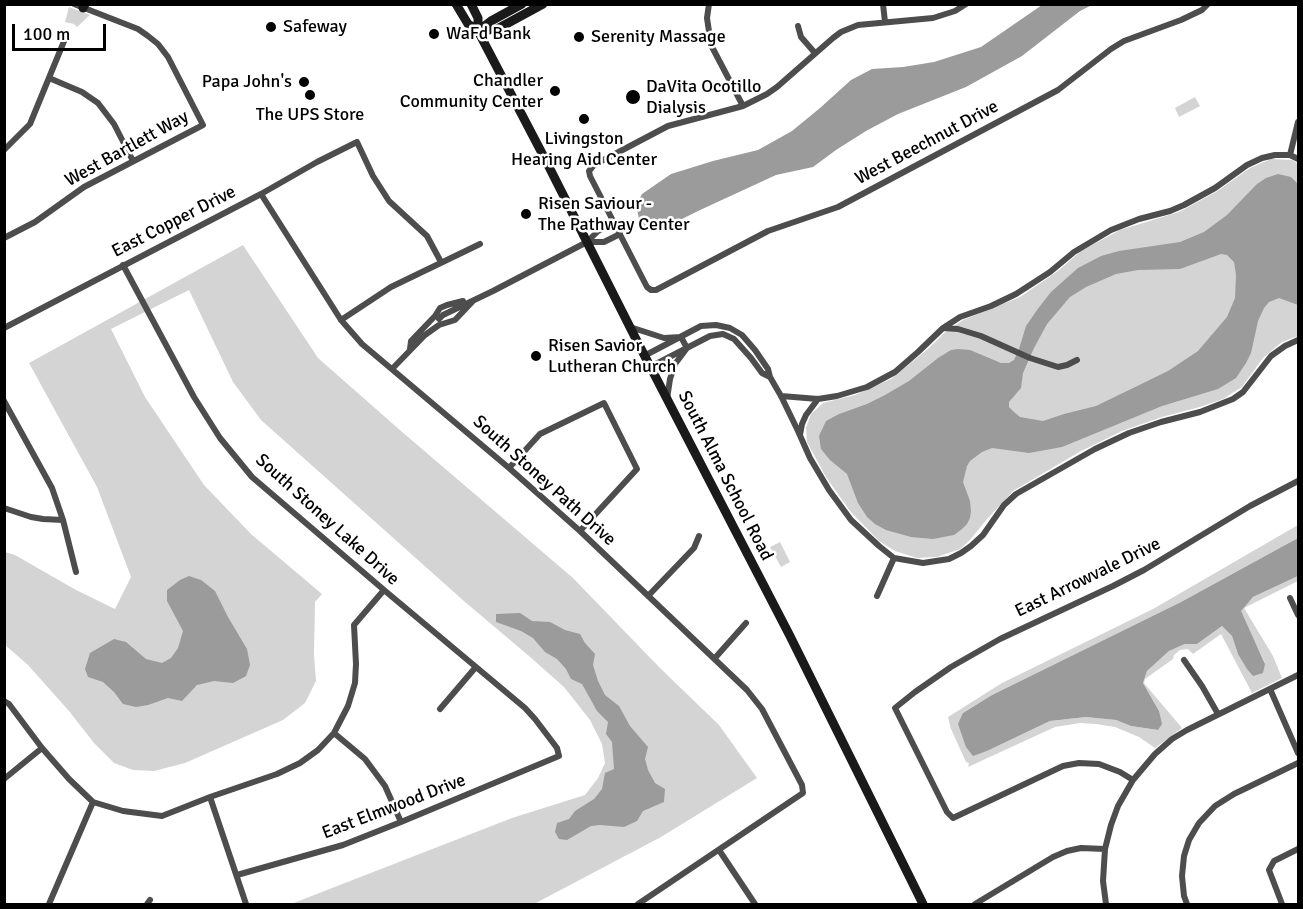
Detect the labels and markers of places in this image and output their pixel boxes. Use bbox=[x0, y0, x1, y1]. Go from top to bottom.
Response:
place label: Safeway bbox=[283, 16, 347, 38]
marker: Safeway bbox=[264, 20, 278, 34]
place label: WaFd Bank bbox=[446, 23, 531, 45]
place label: Serenity Massage bbox=[591, 26, 726, 48]
marker: WaFd Bank bbox=[427, 27, 441, 41]
marker: Serenity Massage bbox=[572, 30, 586, 44]
place label: Chandler Community Center bbox=[400, 70, 543, 112]
place label: Papa John's bbox=[202, 71, 292, 93]
marker: Papa John's bbox=[297, 75, 311, 89]
place label: DaVita Ocotillo Dialysis bbox=[646, 76, 761, 118]
marker: Chandler Community Center bbox=[548, 84, 562, 98]
marker: The UPS Store bbox=[303, 88, 317, 102]
marker: DaVita Ocotillo Dialysis bbox=[624, 88, 642, 106]
place label: The UPS Store bbox=[256, 104, 364, 126]
marker: Livingston Hearing Aid Center bbox=[577, 112, 591, 126]
place label: Livingston Hearing Aid Center bbox=[511, 128, 657, 170]
place label: Risen Saviour - The Pathway Center bbox=[538, 193, 690, 236]
marker: Risen Saviour - The Pathway Center bbox=[519, 207, 533, 221]
place label: Risen Savior Lutheran Church bbox=[548, 335, 676, 378]
marker: Risen Savior Lutheran Church bbox=[529, 349, 543, 363]

